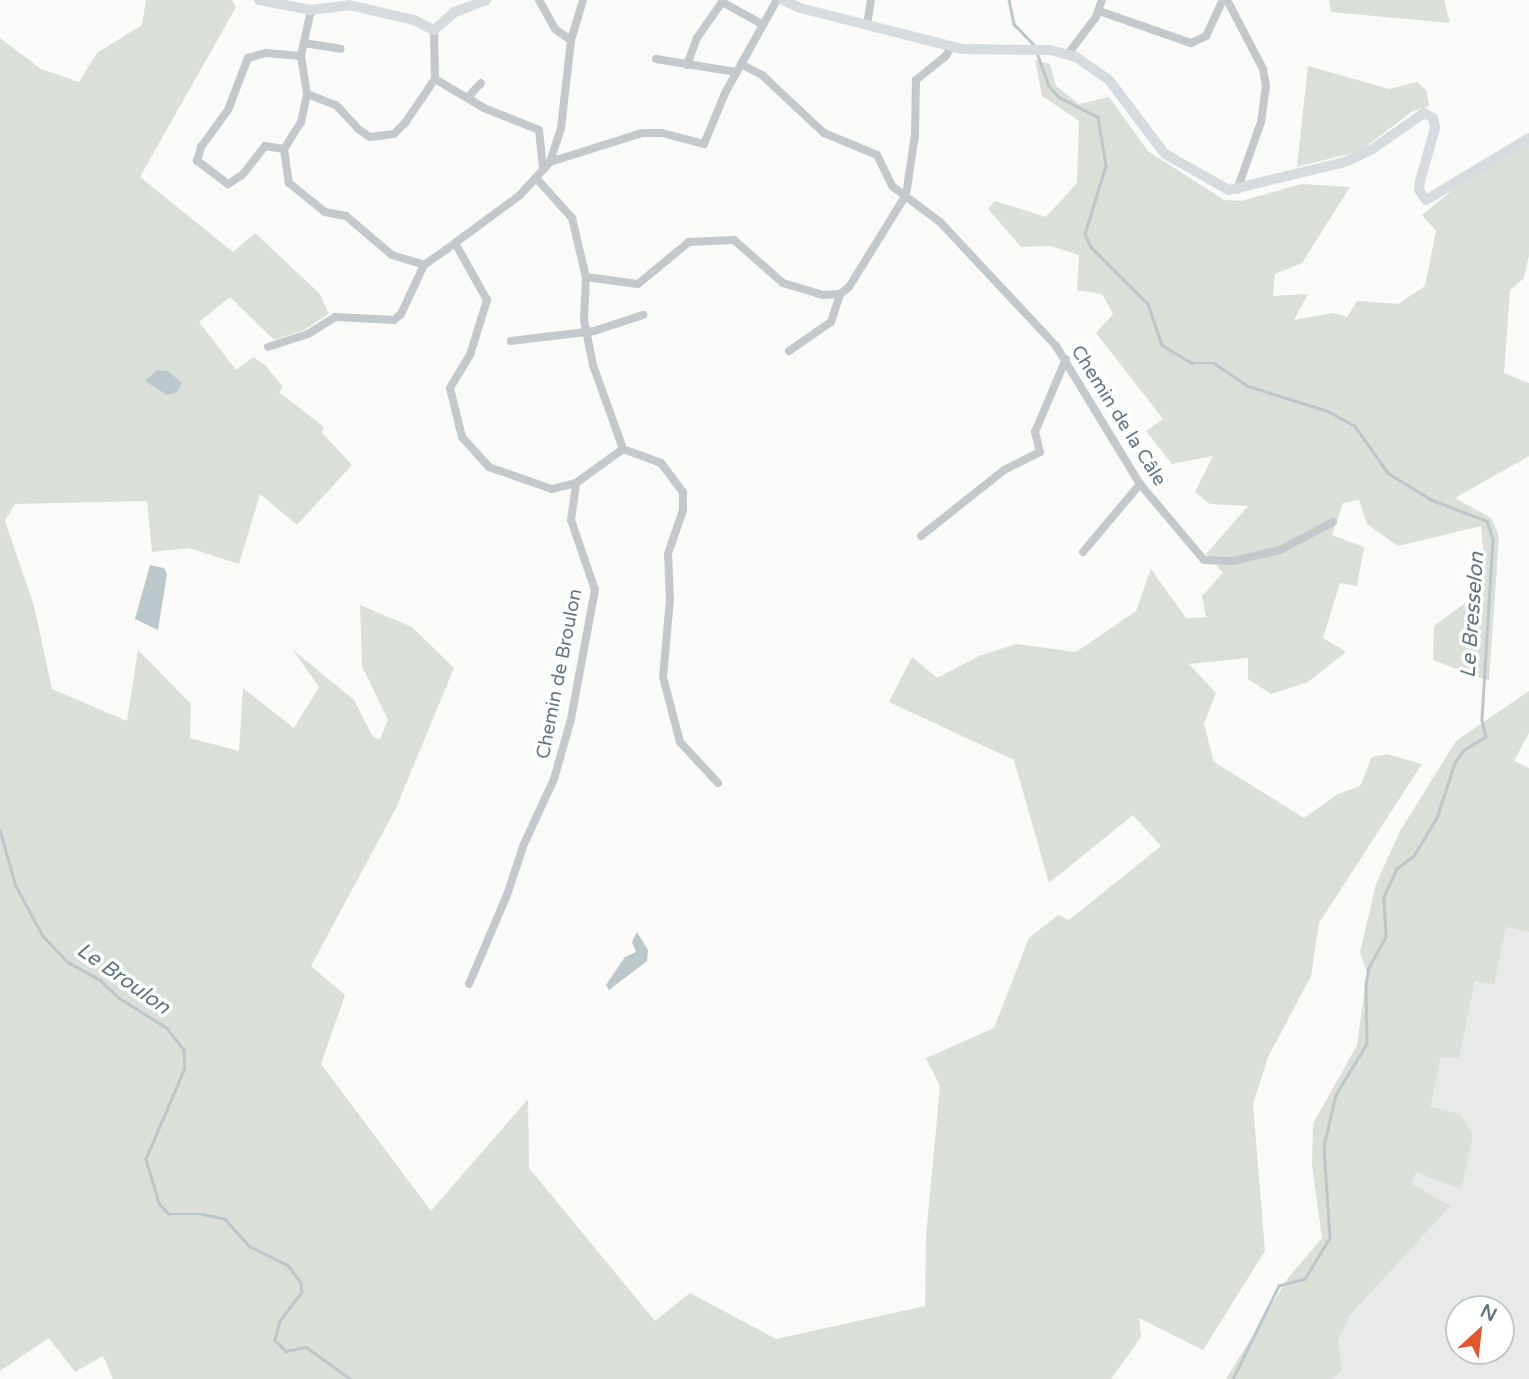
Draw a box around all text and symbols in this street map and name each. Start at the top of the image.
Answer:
street label: Chemin de la Câle [1066,341,1170,491]
water label: Le Bresselon [1456,551,1490,679]
street label: Chemin de Broulon [532,587,588,761]
water label: Le Broulon [72,938,174,1020]
north arrow [1445,1295,1515,1365]
text: N [1477,1300,1500,1326]

